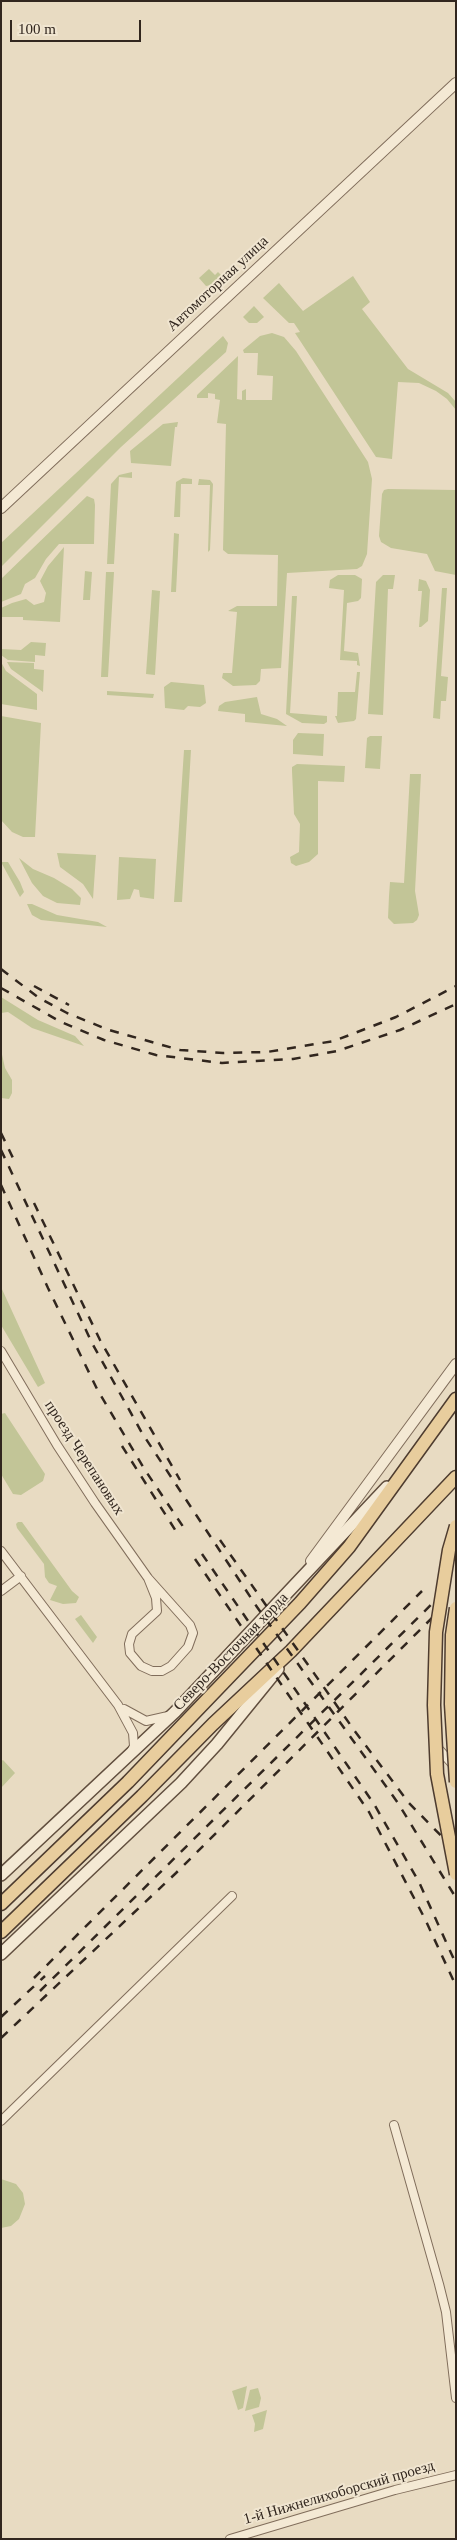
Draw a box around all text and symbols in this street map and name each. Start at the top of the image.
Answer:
scale bar [12,10,144,42]
text: 100 m [18,21,56,37]
street label: Автомоторная улица [164,233,272,335]
street label: проезд Черепановых [40,1398,128,1518]
street label: Северо-Восточная хорда [170,1589,292,1715]
street label: 1-й Нижнелихоборский проезд [241,2457,437,2529]

